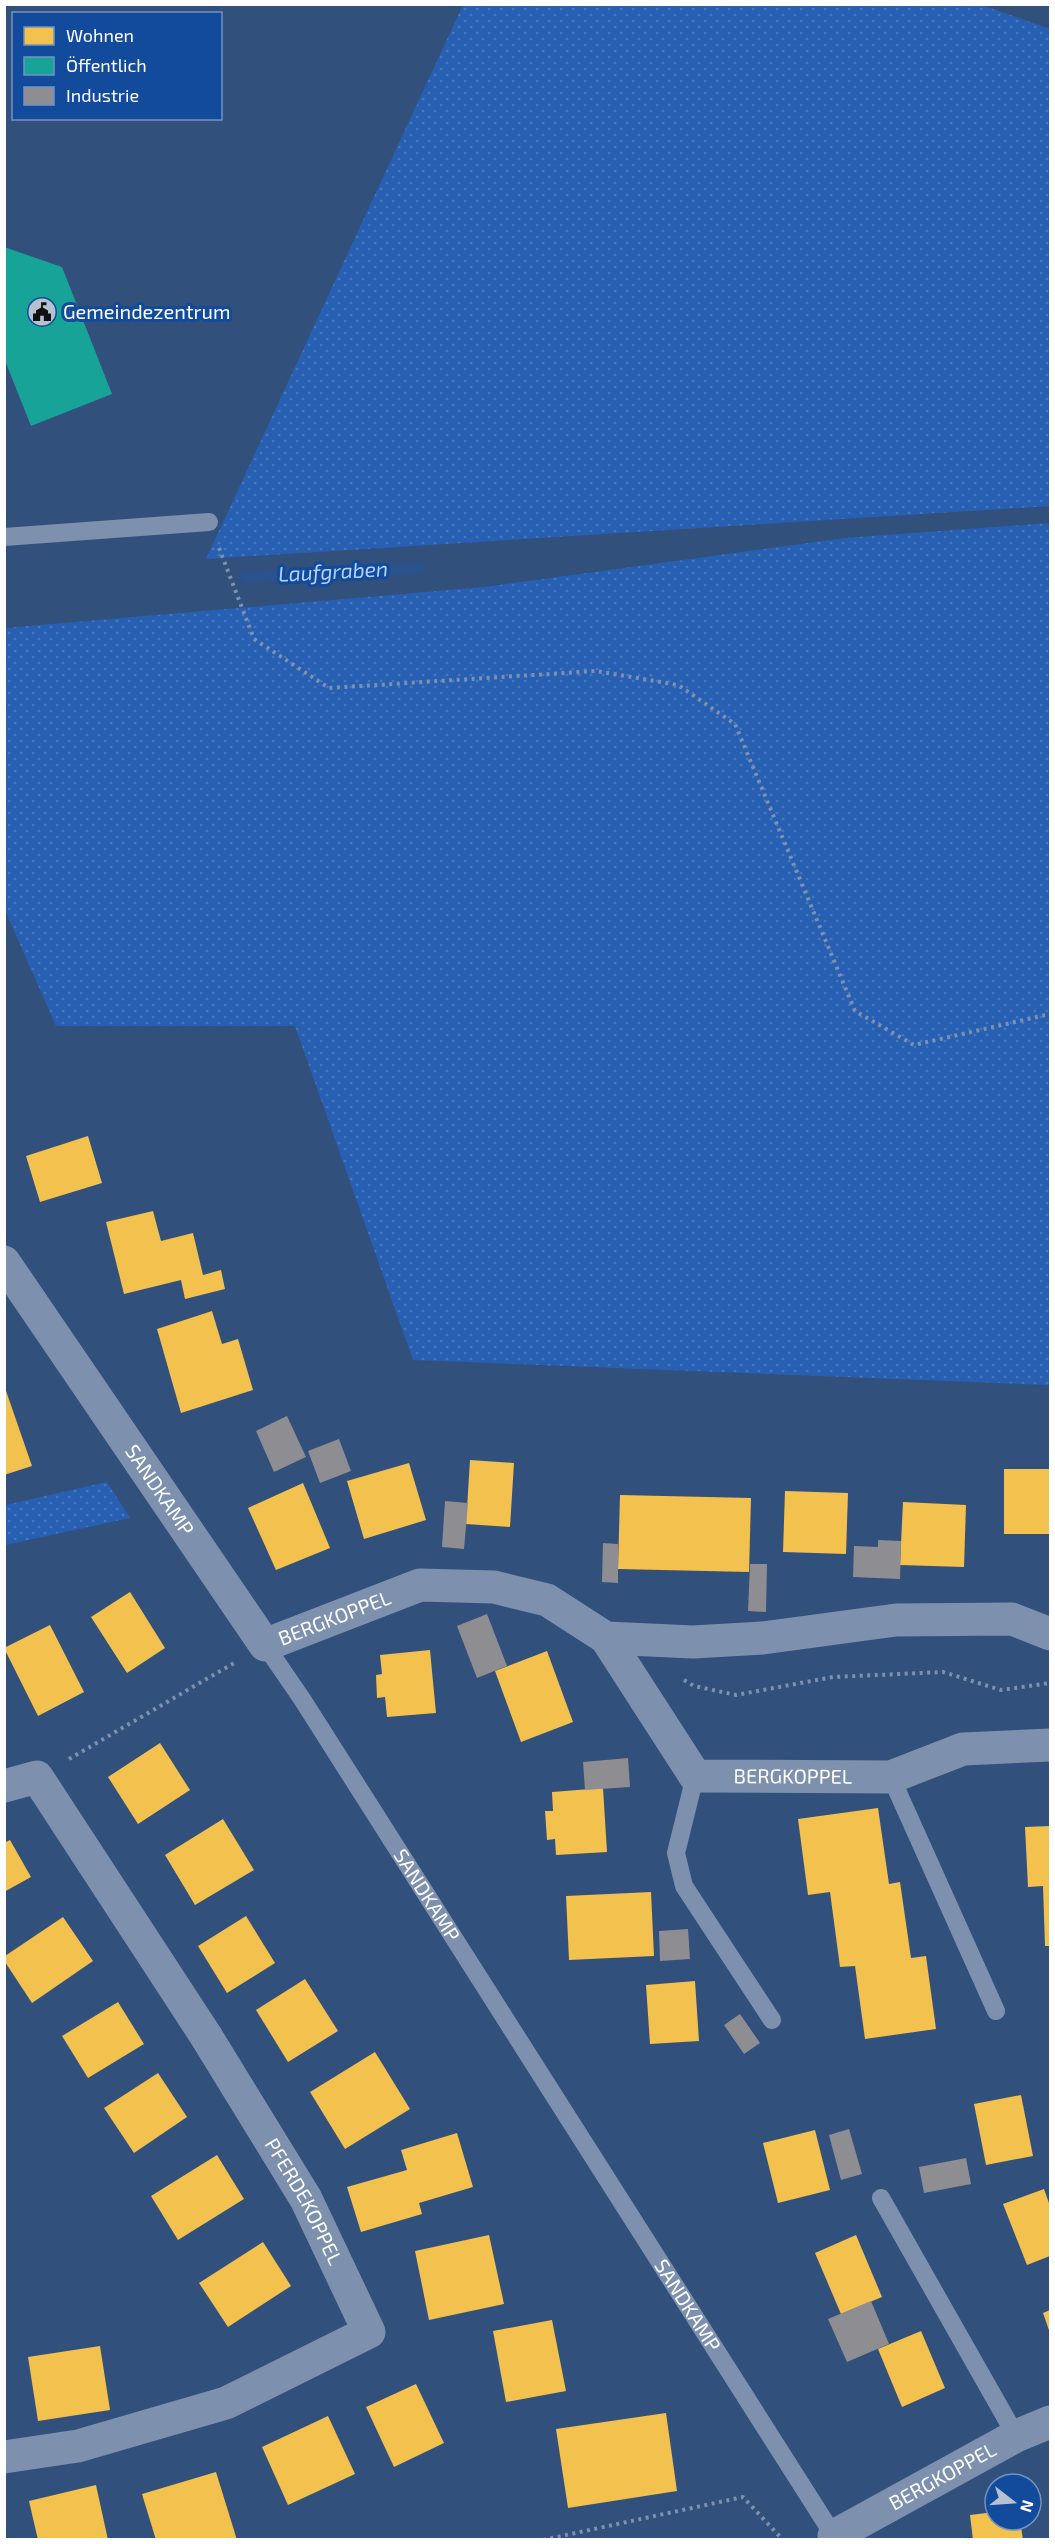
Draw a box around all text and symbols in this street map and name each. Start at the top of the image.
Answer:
legend [12,12,222,120]
text: Wohnen [66,24,134,46]
text: Öffentlich [66,54,147,76]
text: Industrie [66,84,139,106]
public building icon: Gemeindezentrum [26,296,58,328]
place label: Gemeindezentrum [63,299,230,323]
water label: Laufgraben [277,555,389,586]
street label: SANDKAMP [121,1439,200,1540]
street label: BERGKOPPEL [275,1585,394,1650]
street label: BERGKOPPEL [734,1763,852,1788]
street label: SANDKAMP [389,1844,466,1945]
street label: PFERDEKOPPEL [261,2133,348,2268]
street label: SANDKAMP [650,2254,726,2356]
street label: BERGKOPPEL [884,2436,1000,2514]
north arrow [983,2472,1043,2532]
text: N [1017,2498,1039,2515]

